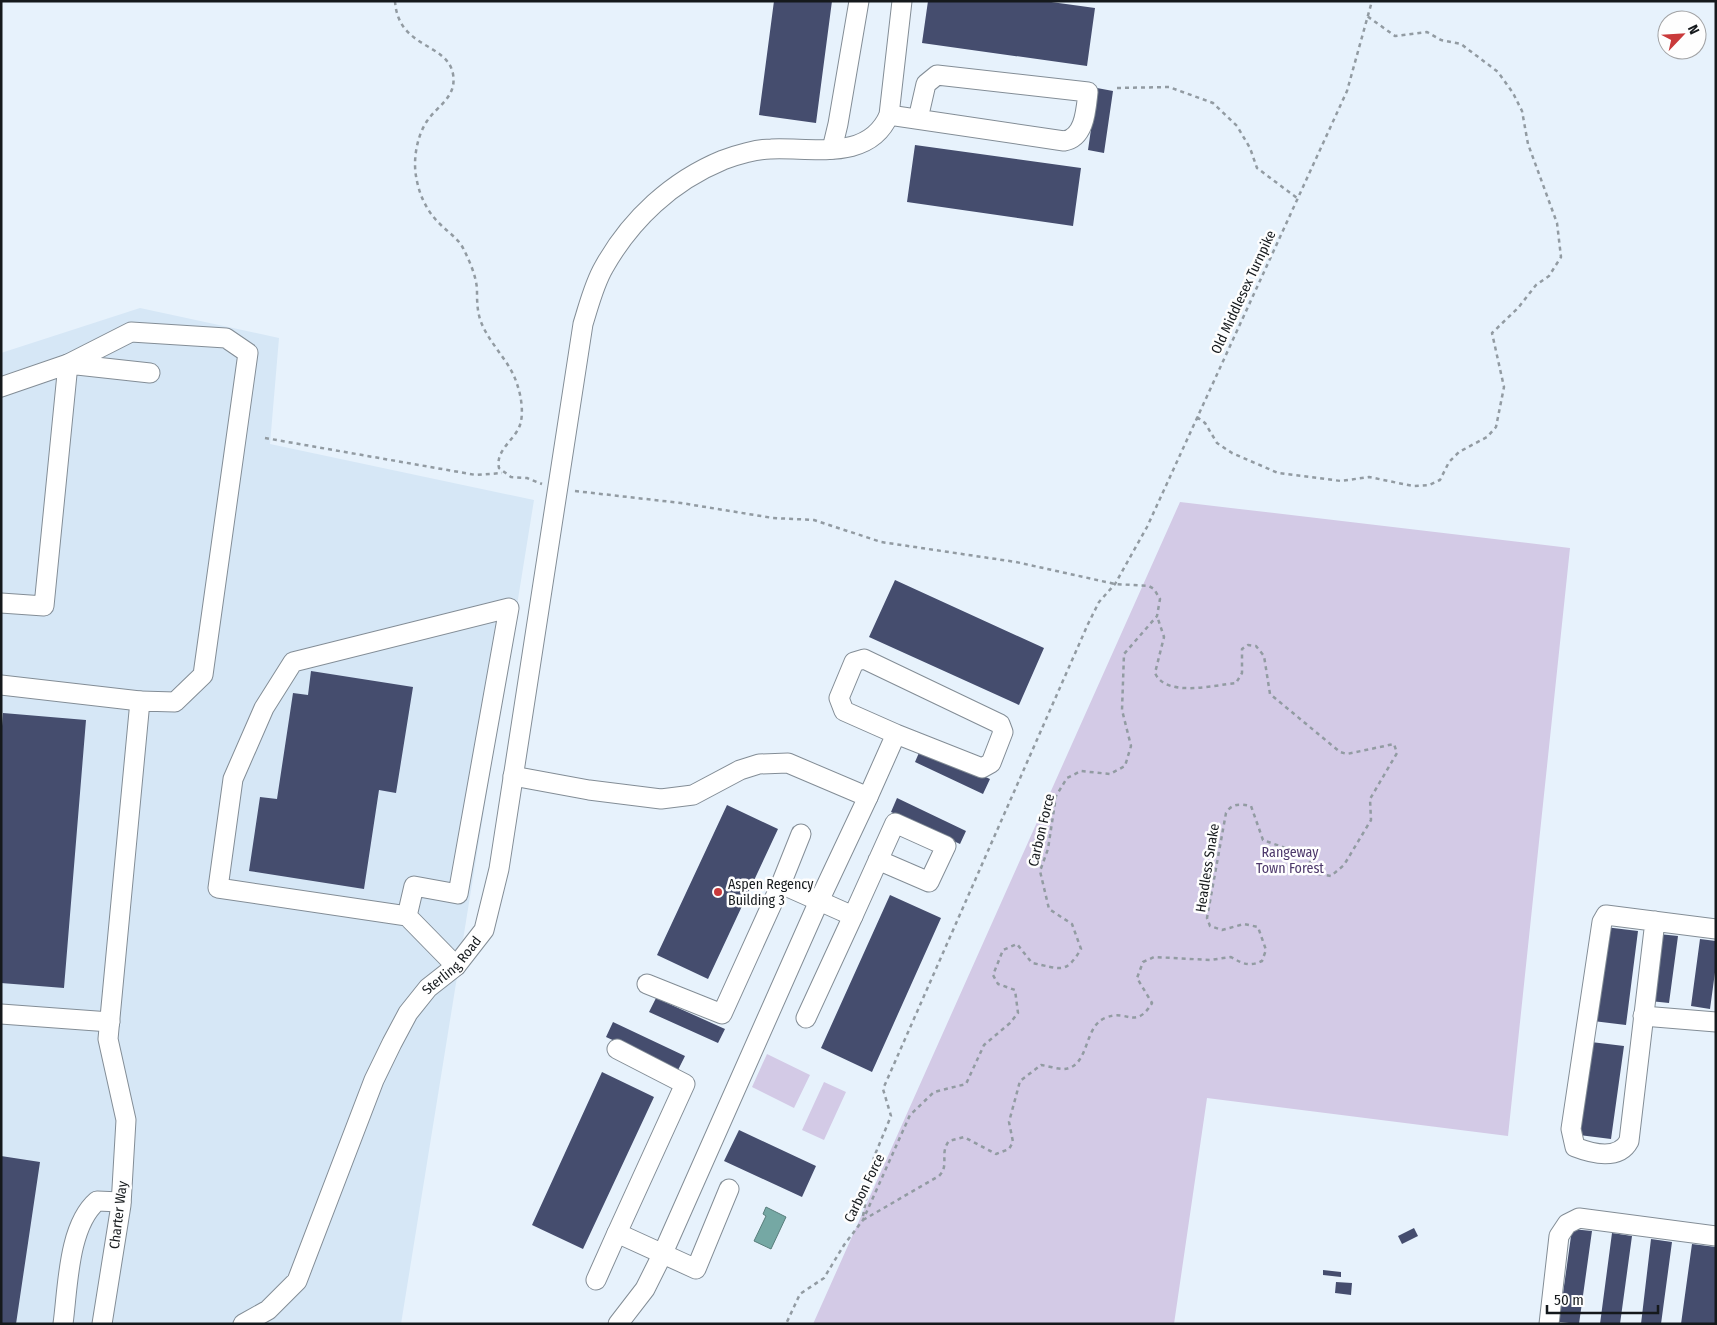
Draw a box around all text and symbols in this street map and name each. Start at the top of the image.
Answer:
north arrow [1657,10,1707,60]
text: N [1684,22,1703,37]
street label: Old Middlesex Turnpike [1207,228,1280,357]
street label: Carbon Force [1025,792,1058,868]
street label: Headless Snake [1192,822,1223,914]
park label: Rangeway Town Forest [1256,844,1324,877]
place label: Aspen Regency Building 3 [728,876,814,909]
marker: Aspen Regency Building 3 [712,886,724,898]
street label: Sterling Road [418,933,485,998]
street label: Carbon Force [841,1151,888,1225]
street label: Charter Way [106,1179,131,1250]
scale bar [1547,1282,1658,1314]
text: 50 m [1554,1291,1584,1309]

